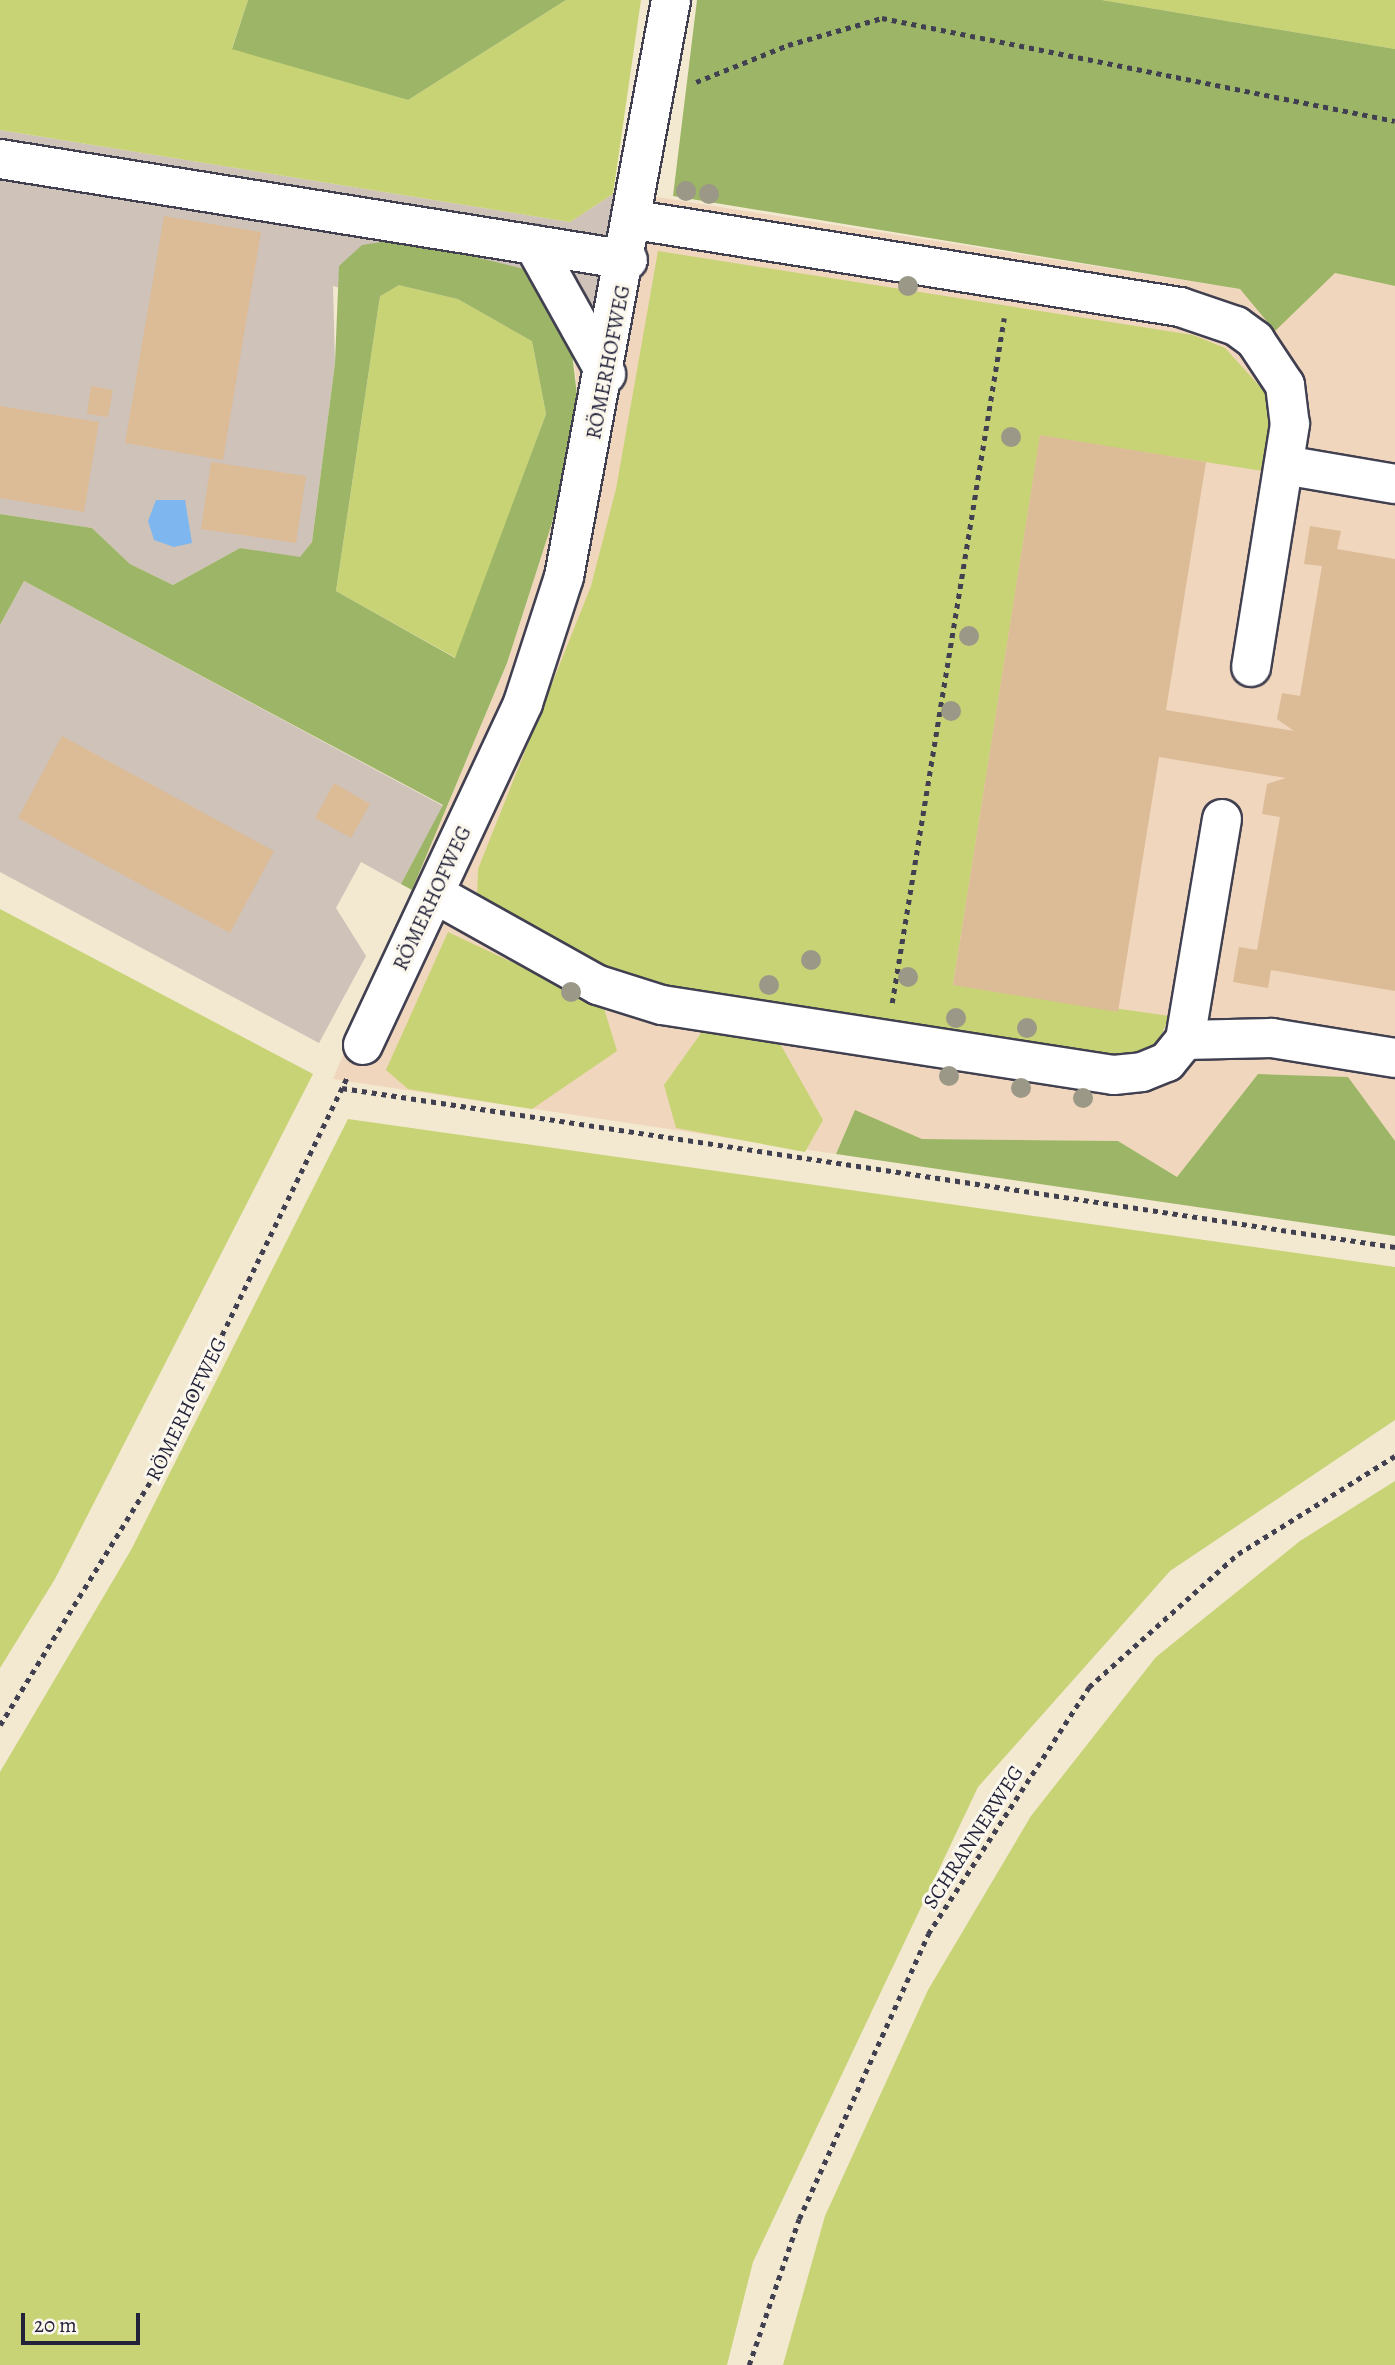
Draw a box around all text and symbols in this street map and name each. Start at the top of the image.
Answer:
street label: RÖMERHOFWEG [581,283,635,441]
street label: RÖMERHOFWEG [387,822,477,974]
street label: RÖMERHOFWEG [140,1333,232,1485]
street label: SCHRANNERWEG [917,1761,1029,1913]
scale bar [24,2298,144,2342]
text: 20 m [34,2311,77,2339]

